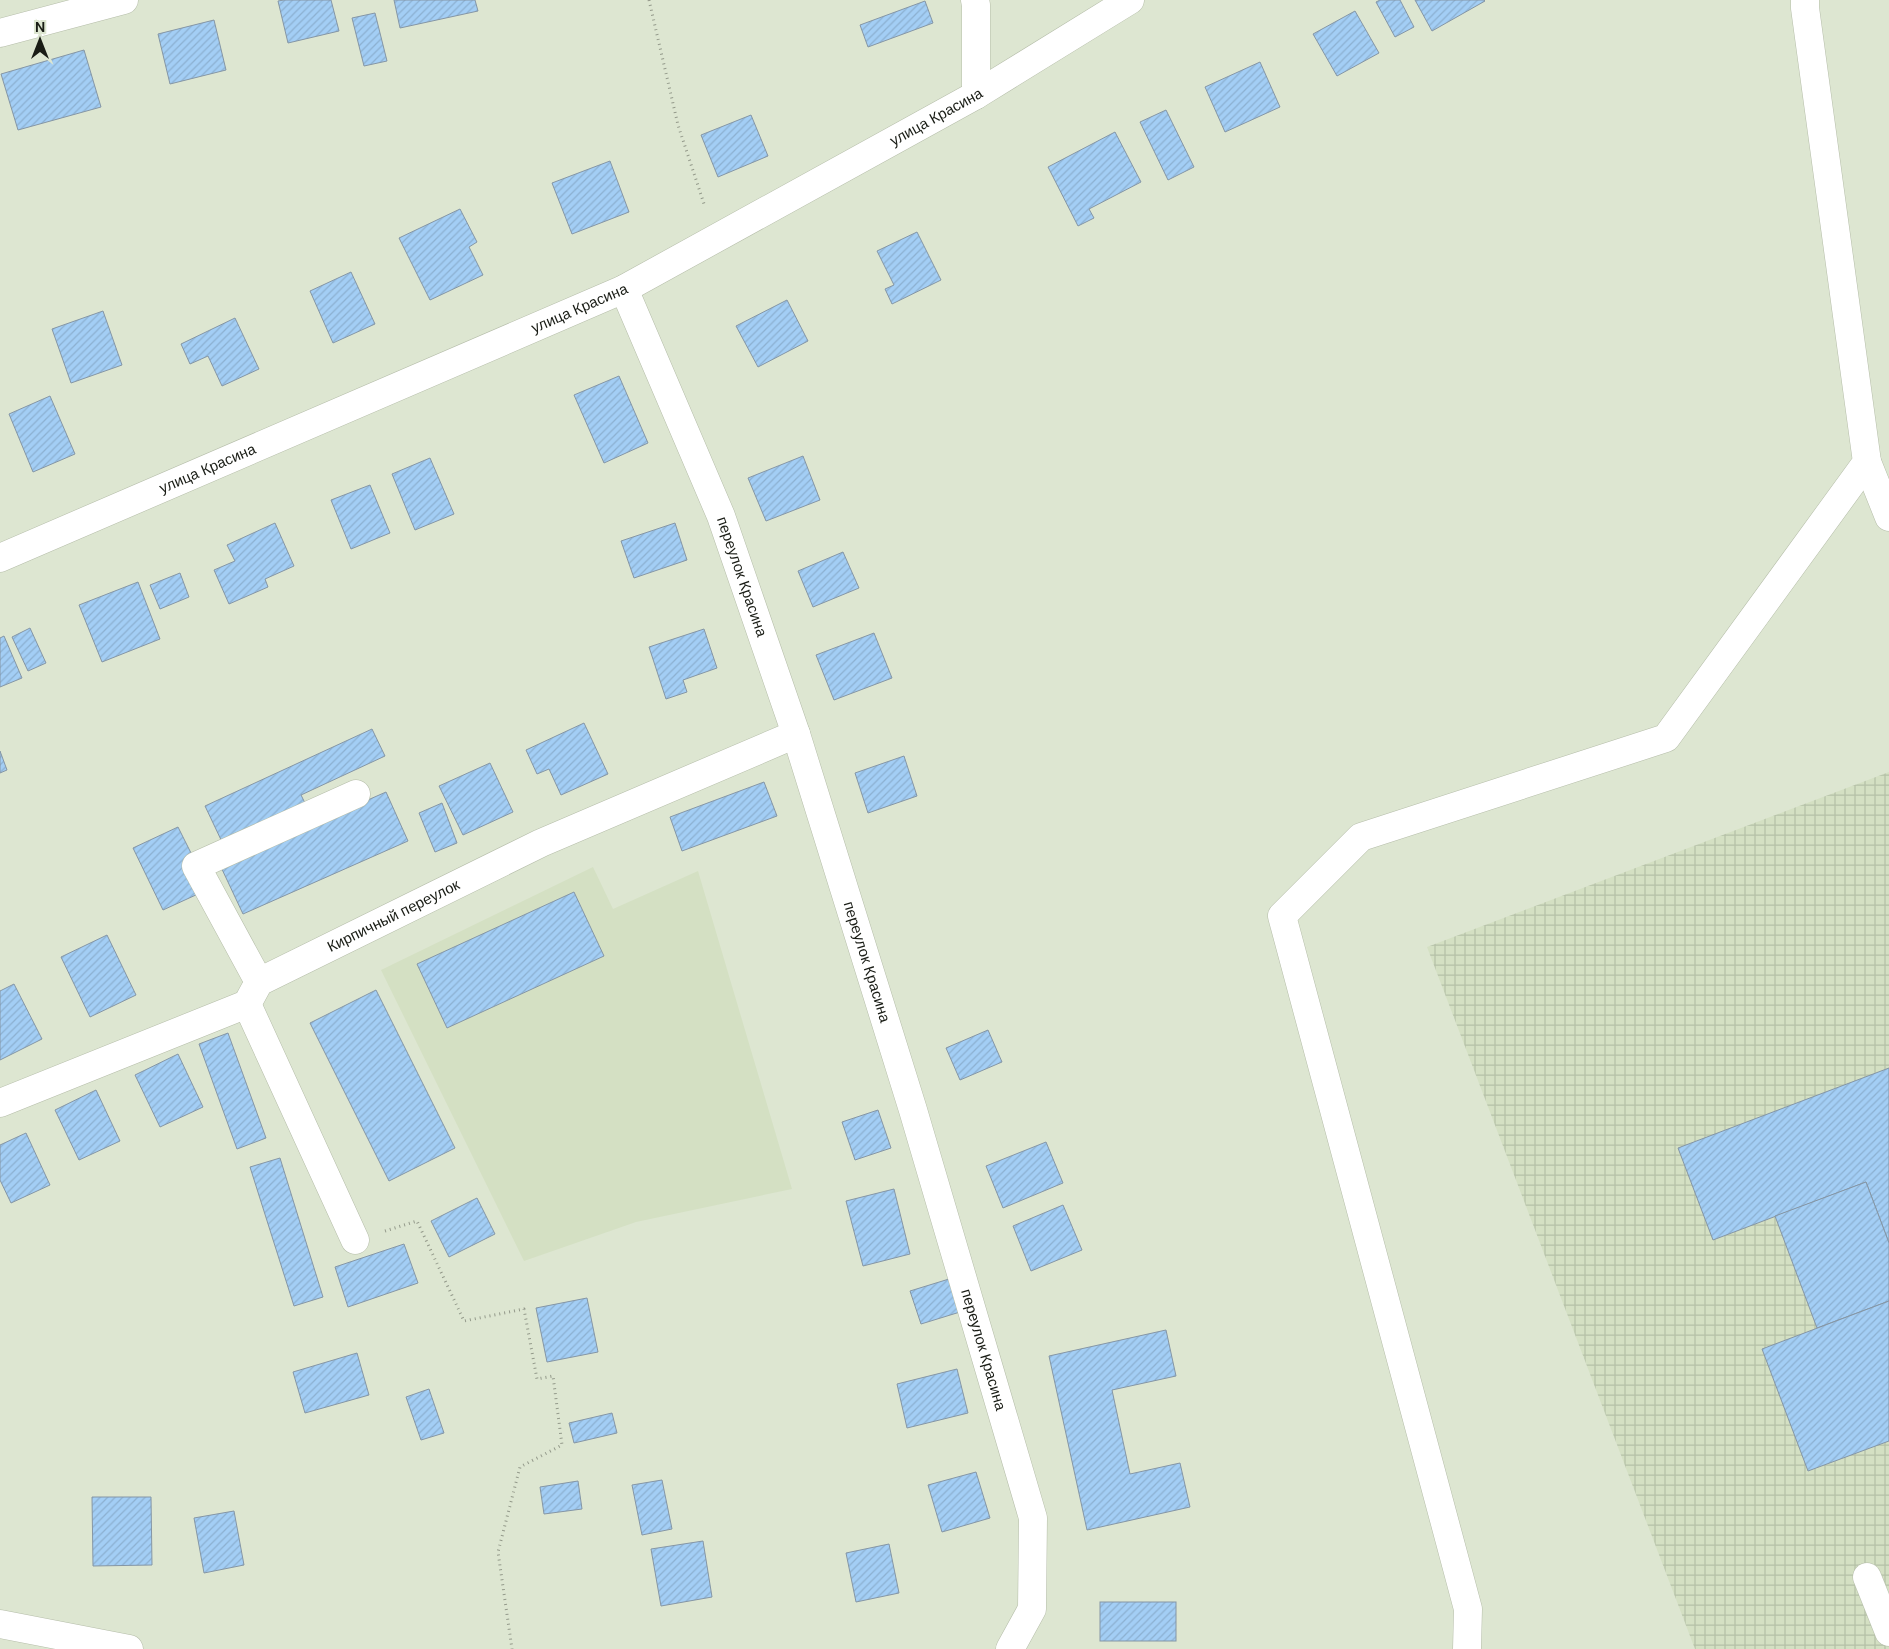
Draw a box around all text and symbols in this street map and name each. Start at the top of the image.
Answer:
north arrow [15,15,65,65]
text: N [35,18,45,36]
street label: улица Красина [886,83,987,151]
street label: улица Красина [528,278,631,338]
street label: улица Красина [156,439,259,498]
street label: переулок Красина [712,514,772,640]
street label: Кирпичный переулок [324,874,463,957]
street label: переулок Красина [839,899,895,1026]
street label: переулок Красина [956,1286,1011,1414]

